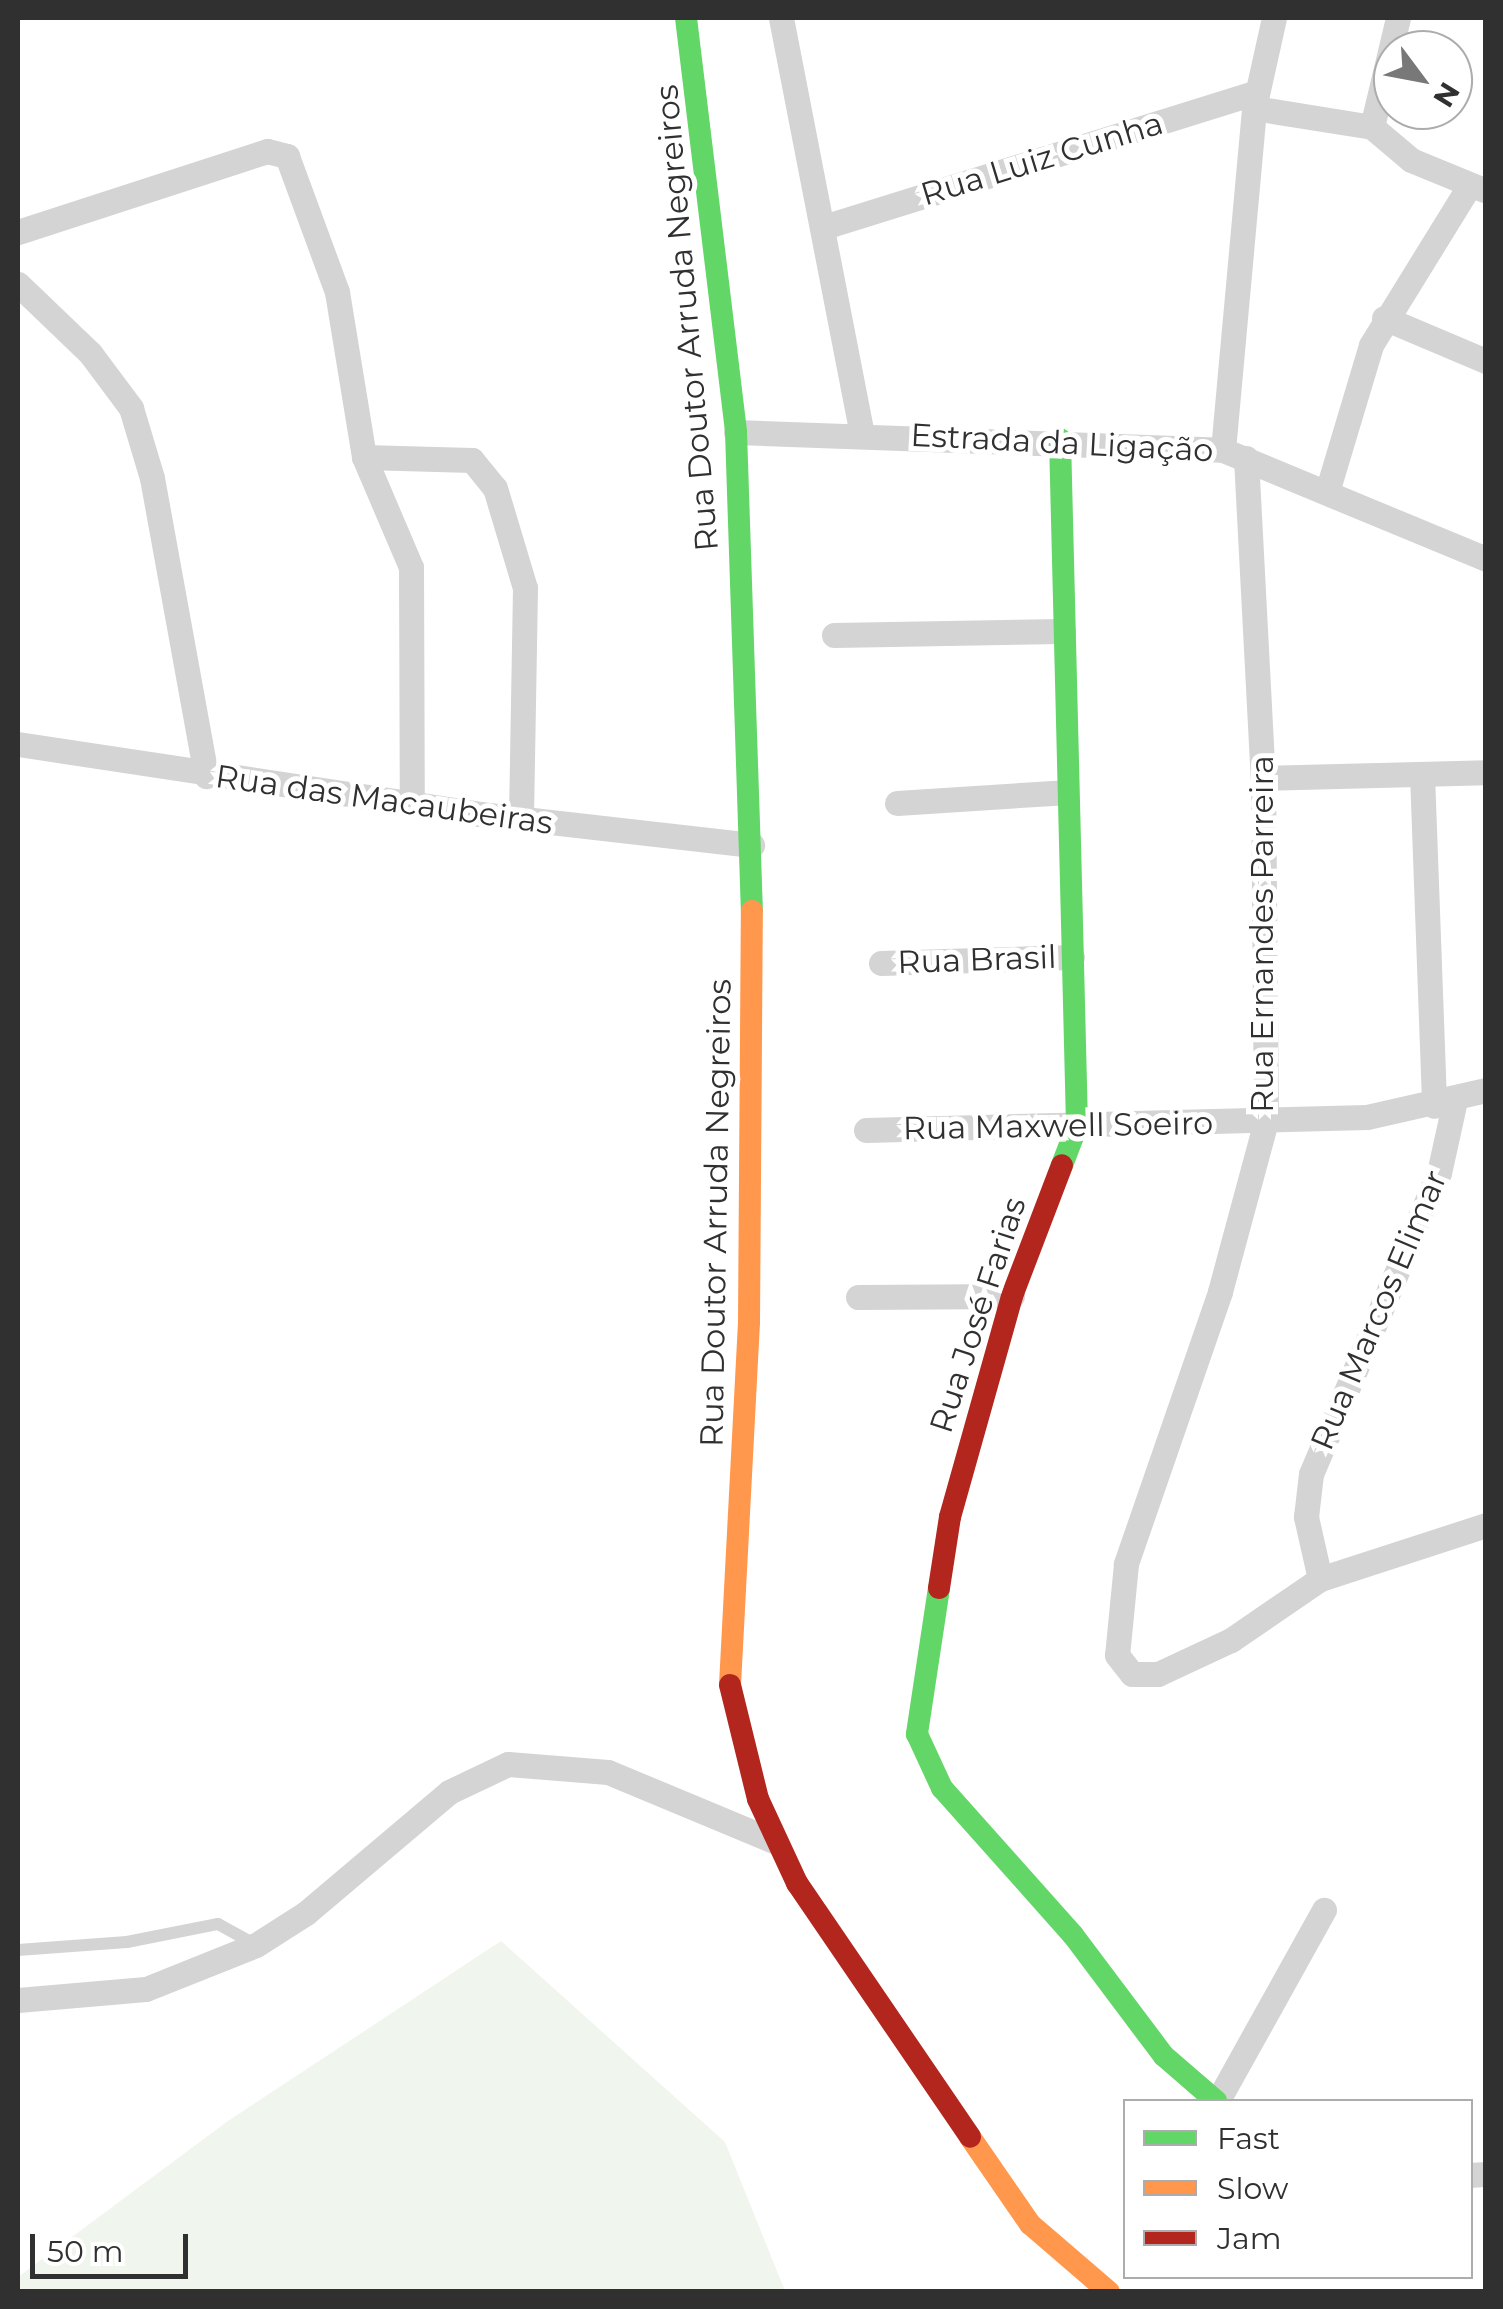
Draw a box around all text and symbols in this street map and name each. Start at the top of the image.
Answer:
north arrow [1373,30,1473,130]
text: N [1426,76,1467,113]
street label: Rua Doutor Arruda Negreiros [647,83,727,553]
street label: Rua Luiz Cunha [916,104,1168,214]
street label: Estrada da Ligação [910,416,1214,470]
street label: Rua Ernandes Parreira [1243,755,1281,1113]
street label: Rua das Macaubeiras [213,757,555,843]
street label: Rua Brasil [897,938,1057,982]
street label: Rua Doutor Arruda Negreiros [693,979,739,1447]
street label: Rua Maxwell Soeiro [902,1104,1214,1148]
street label: Rua Marcos Elimar [1303,1164,1455,1456]
street label: Rua José Farias [922,1192,1034,1438]
legend [1123,2099,1473,2279]
text: Fast [1217,2120,1280,2157]
text: Slow [1217,2170,1288,2207]
scale bar [35,2214,192,2276]
text: Jam [1217,2220,1282,2257]
text: 50 m [47,2233,124,2270]

